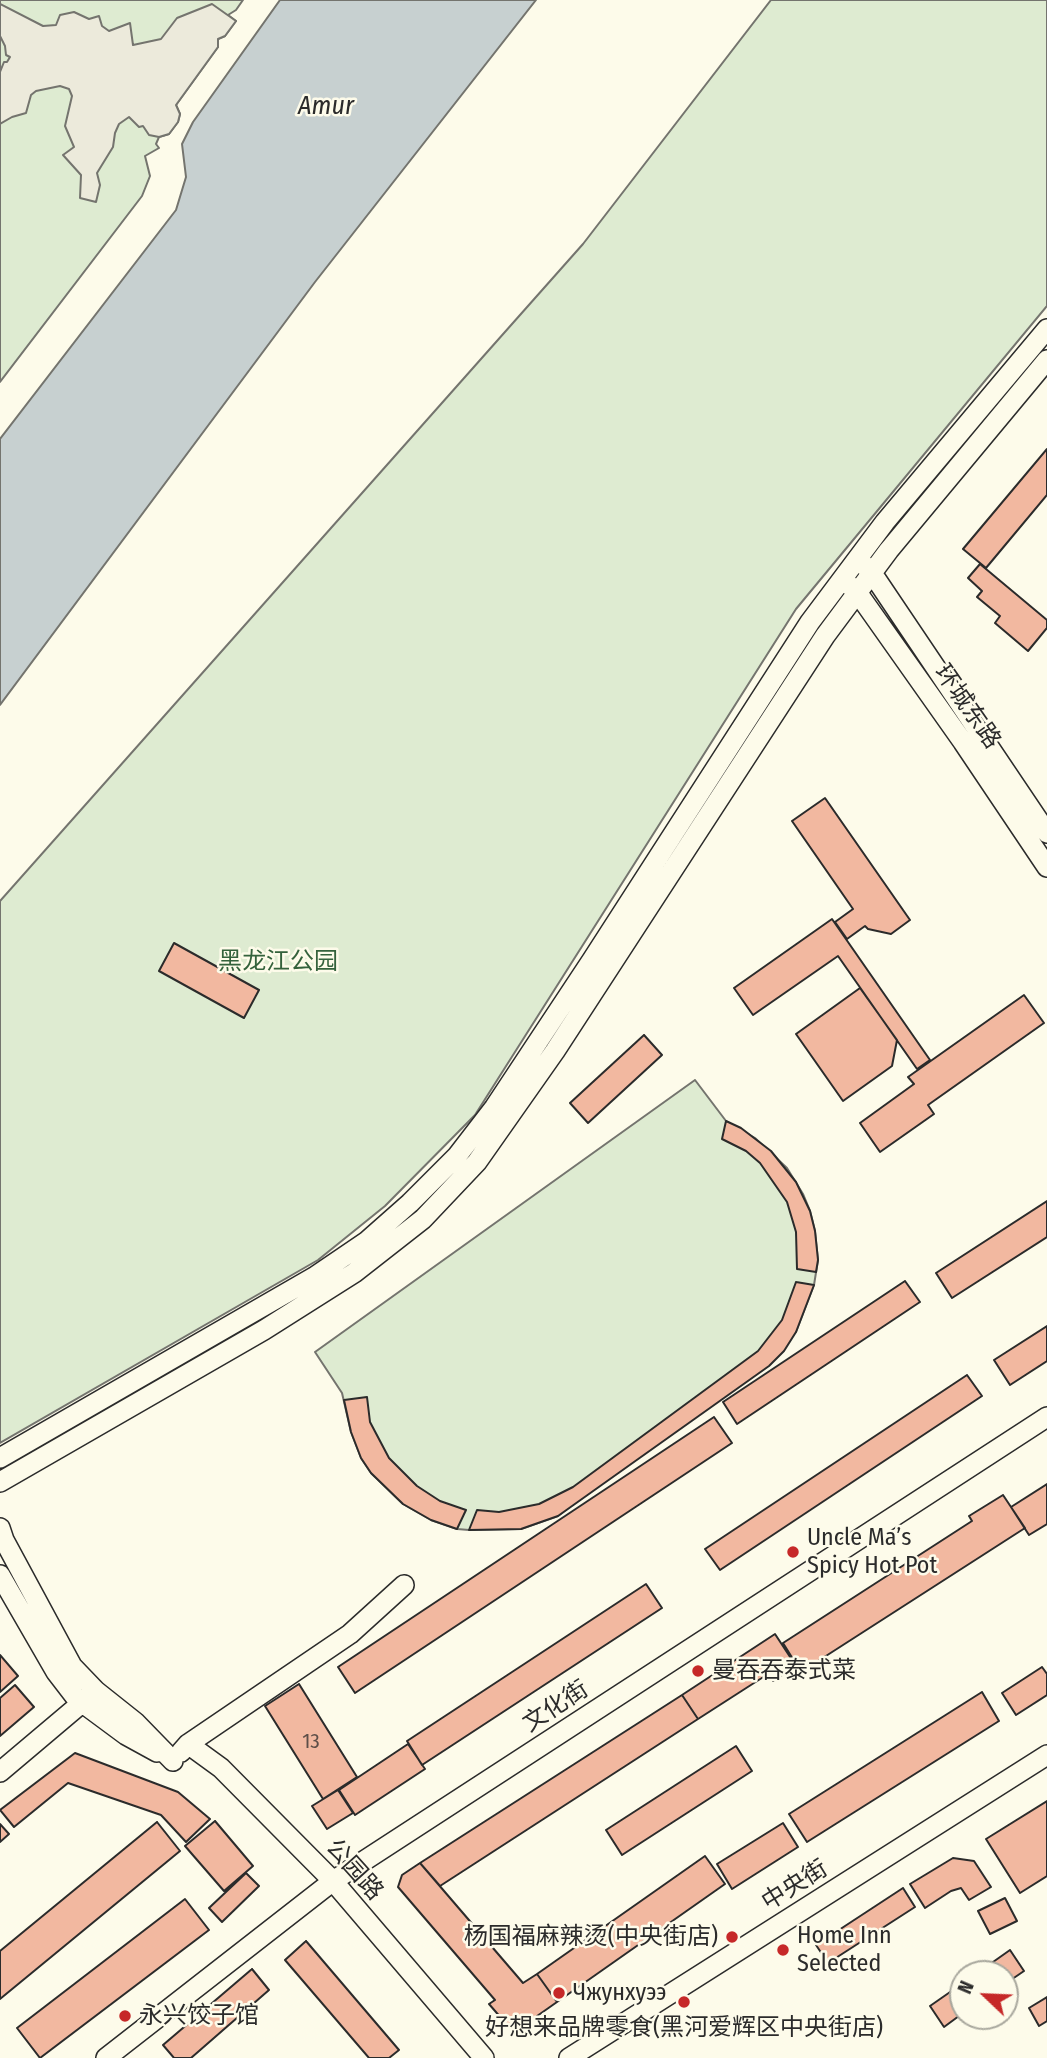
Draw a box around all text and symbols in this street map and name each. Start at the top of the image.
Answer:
water label: Amur [298,91,354,123]
street label: 环城东路 [928,659,1006,755]
park label: 黑龙江公园 [218,948,338,976]
place label: Uncle Ma’s Spicy Hot Pot [807,1524,937,1580]
marker: Uncle Ma’s Spicy Hot Pot [785,1544,801,1560]
place label: 曼吞吞泰式菜 [712,1657,856,1685]
marker: 曼吞吞泰式菜 [690,1663,706,1679]
street label: 文化街 [518,1675,594,1739]
house number: 13 [302,1729,320,1755]
street label: 公园路 [319,1834,389,1906]
street label: 中央街 [757,1855,833,1917]
place label: Home Inn Selected [797,1922,892,1978]
place label: 杨国福麻辣烫(中央街店) [464,1923,718,1951]
marker: 杨国福麻辣烫(中央街店) [724,1929,740,1945]
marker: Home Inn Selected [775,1942,791,1958]
north arrow [949,1960,1019,2030]
text: N [953,1978,979,1997]
place label: Чжунхуээ [573,1979,666,2007]
marker: Чжунхуээ [551,1985,567,2001]
marker: 好想来品牌零食(黑河爱辉区中央街店) [676,1994,692,2010]
place label: 永兴饺子馆 [139,2002,259,2030]
marker: 永兴饺子馆 [117,2008,133,2024]
place label: 好想来品牌零食(黑河爱辉区中央街店) [485,2014,883,2042]

